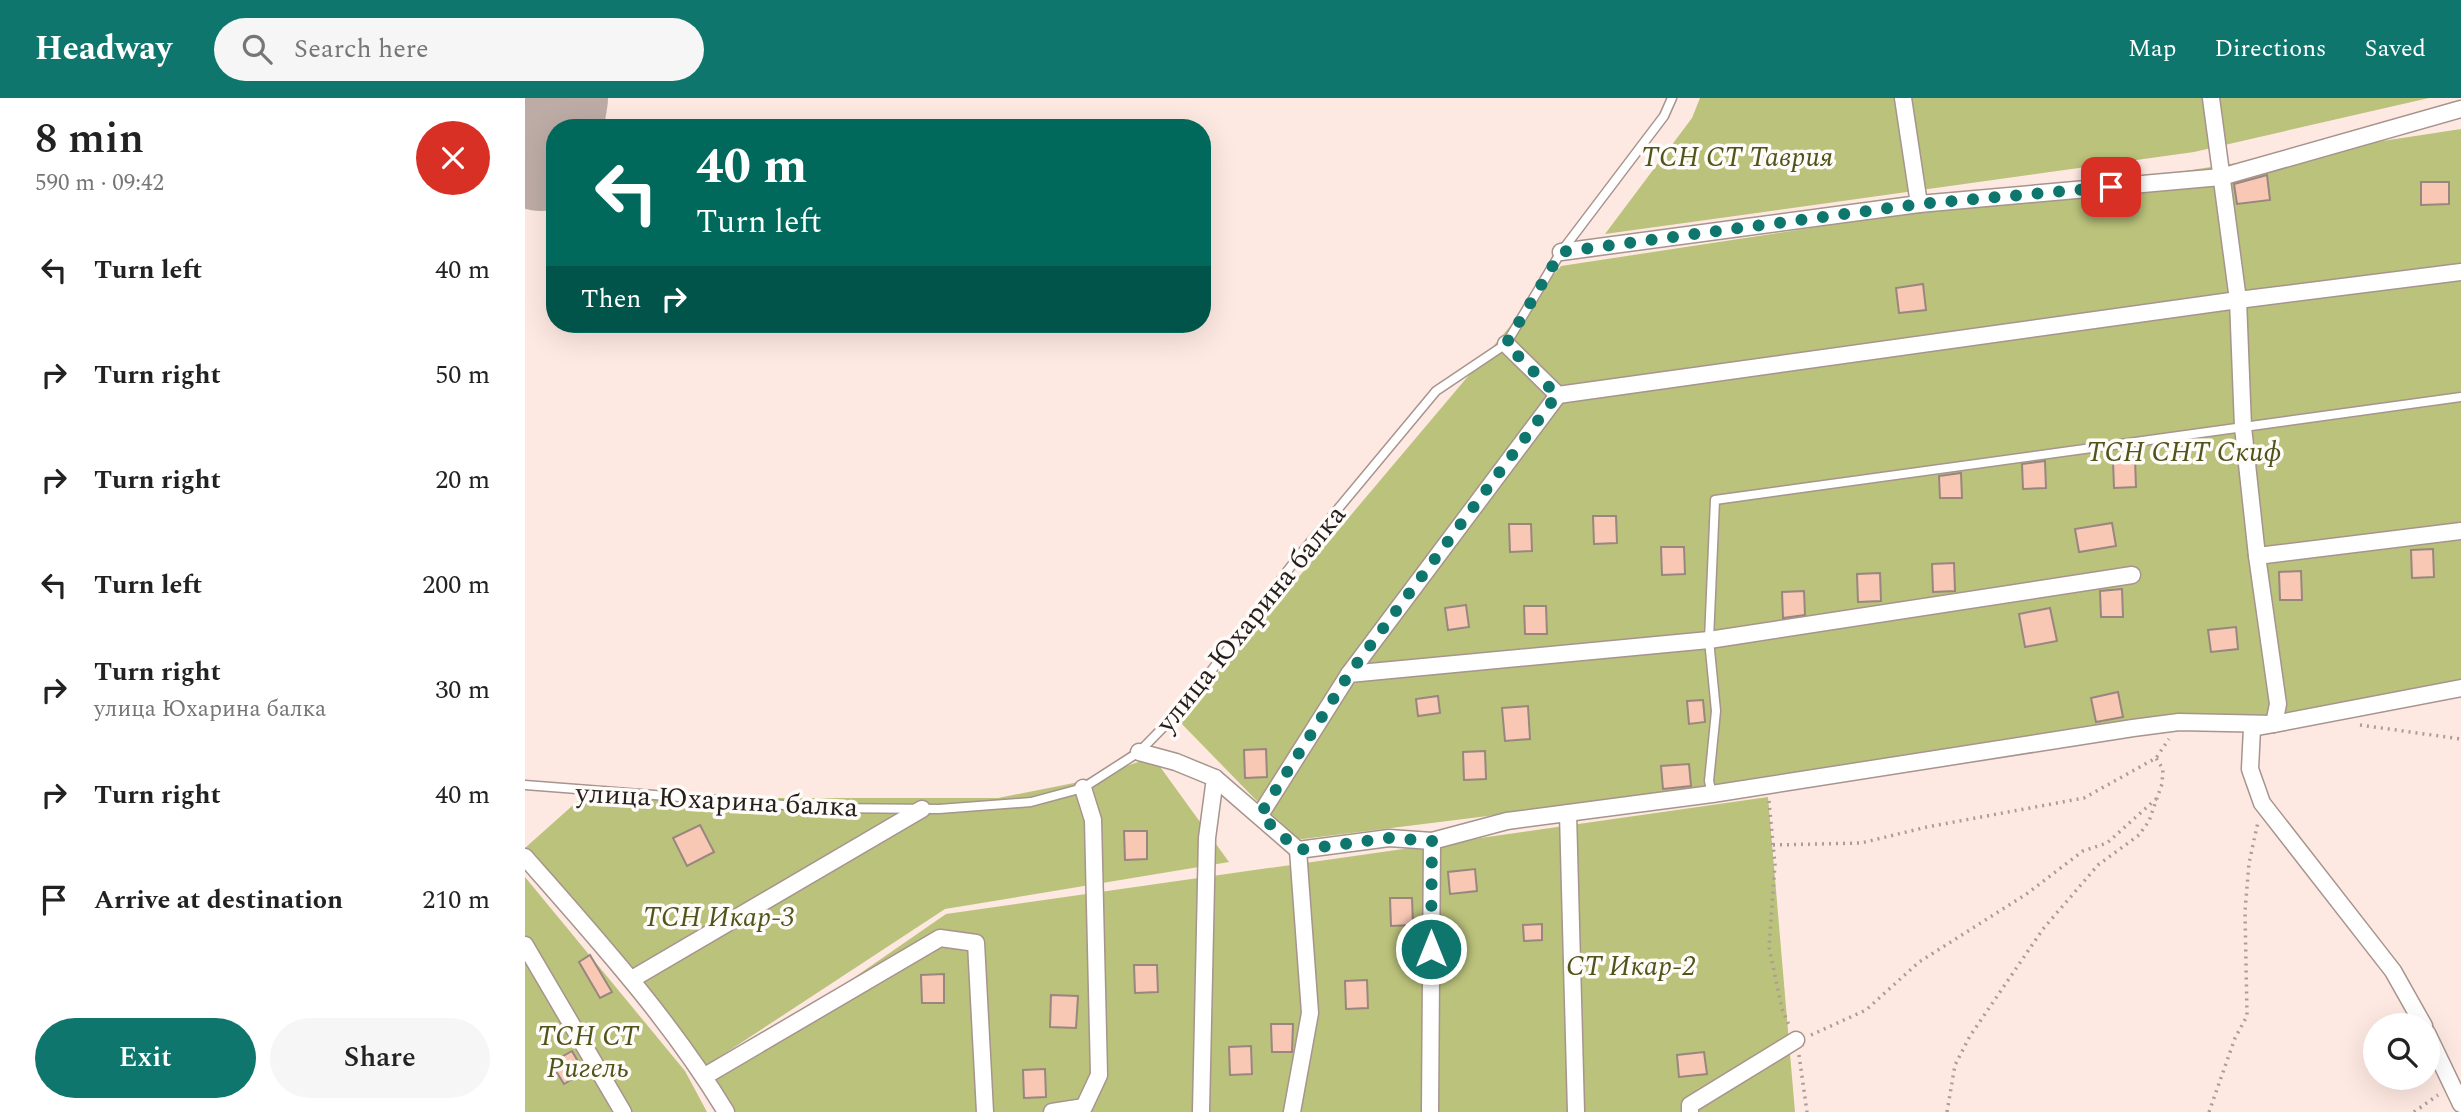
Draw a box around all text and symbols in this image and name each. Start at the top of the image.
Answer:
search box [214,18,704,81]
text: Headway [35,24,172,74]
text: Search here [294,29,429,69]
icon: search [238,30,276,68]
text: Map [2128,31,2176,67]
text: Directions [2214,31,2326,67]
text: Saved [2364,31,2426,67]
text: 8 min [35,108,144,171]
button: close [416,121,490,195]
text: 40 m [696,130,807,205]
park label: ТСН СТ Таврия [1641,136,1833,179]
icon: left [581,147,672,238]
pin [2081,157,2141,217]
text: 590 m · 09:42 [35,166,164,201]
icon: arrive [2092,168,2130,206]
text: Turn left [696,198,822,247]
text: Turn left [94,250,202,290]
text: 40 m [435,250,490,290]
icon: left [35,251,73,289]
text: Then [581,279,641,319]
icon: right [655,280,693,318]
text: Turn right [94,355,221,395]
text: 50 m [435,355,490,395]
icon: right [35,356,73,394]
park label: ТСН СНТ Скиф [2086,431,2282,474]
text: Turn right [94,460,221,500]
text: 20 m [435,460,490,500]
icon: right [35,461,73,499]
street label: улица Юхарина балка [1145,495,1357,743]
text: Turn left [94,565,202,605]
text: 200 m [422,565,490,605]
icon: left [35,566,73,604]
text: Turn right [94,652,221,692]
text: 30 m [435,670,490,710]
icon: right [35,671,73,709]
text: улица Юхарина балка [94,692,326,727]
street label: улица Юхарина балка [574,772,860,829]
text: Turn right [94,775,221,815]
text: 40 m [435,775,490,815]
icon: right [35,776,73,814]
text: Arrive at destination [94,880,343,920]
text: 210 m [422,880,490,920]
icon: arrive [35,881,73,919]
park label: ТСН Икар-3 [643,896,795,939]
position arrow [1394,912,1468,986]
park label: СТ Икар-2 [1566,945,1696,988]
map controls [2363,1013,2440,1090]
button: search [2363,1013,2440,1090]
park label: ТСН СТ Ригель [537,1015,640,1090]
button: Exit [35,1018,256,1098]
button: Share [270,1018,490,1098]

